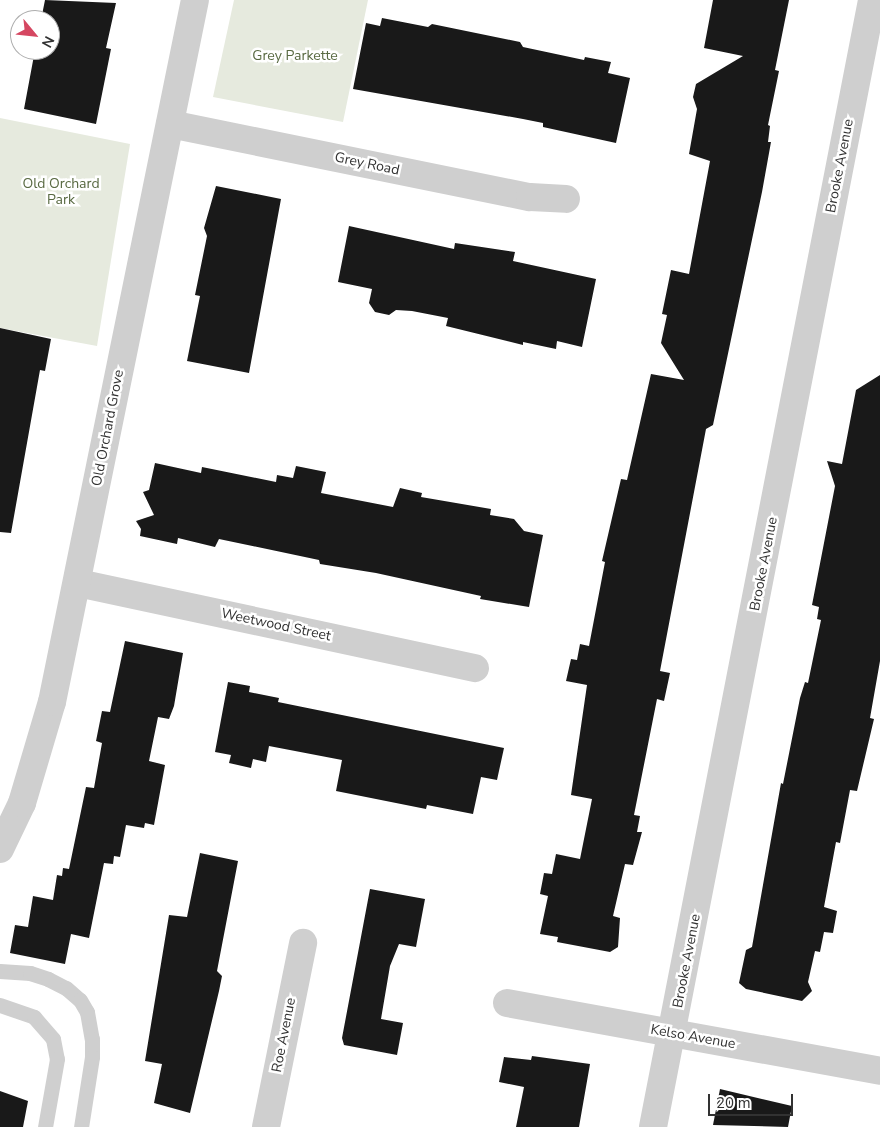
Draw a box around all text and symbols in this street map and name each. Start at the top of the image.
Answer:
north arrow [10,10,60,60]
text: N [37,33,59,51]
park label: Grey Parkette [252,48,338,64]
street label: Brooke Avenue [823,118,857,214]
street label: Grey Road [333,149,401,179]
park label: Old Orchard Park [22,176,100,208]
street label: Old Orchard Grove [88,368,128,488]
street label: Brooke Avenue [747,516,781,612]
street label: Weetwood Street [220,605,332,645]
street label: Brooke Avenue [670,913,704,1009]
street label: Roe Avenue [269,996,299,1074]
street label: Kelso Avenue [649,1021,737,1053]
scale bar [710,1084,795,1116]
text: 20 m [716,1093,751,1113]

